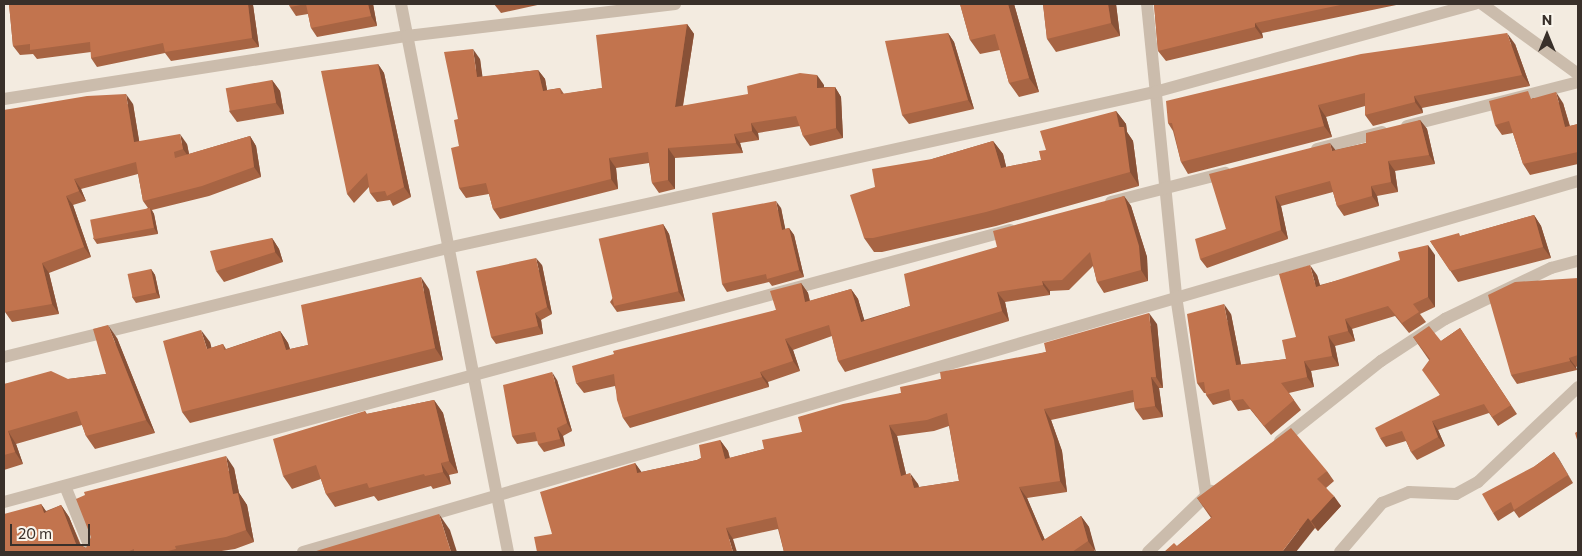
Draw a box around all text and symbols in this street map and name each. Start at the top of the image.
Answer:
north arrow [1522,10,1572,60]
text: N [1542,11,1552,28]
scale bar [12,514,92,546]
text: 20 m [18,524,52,542]

